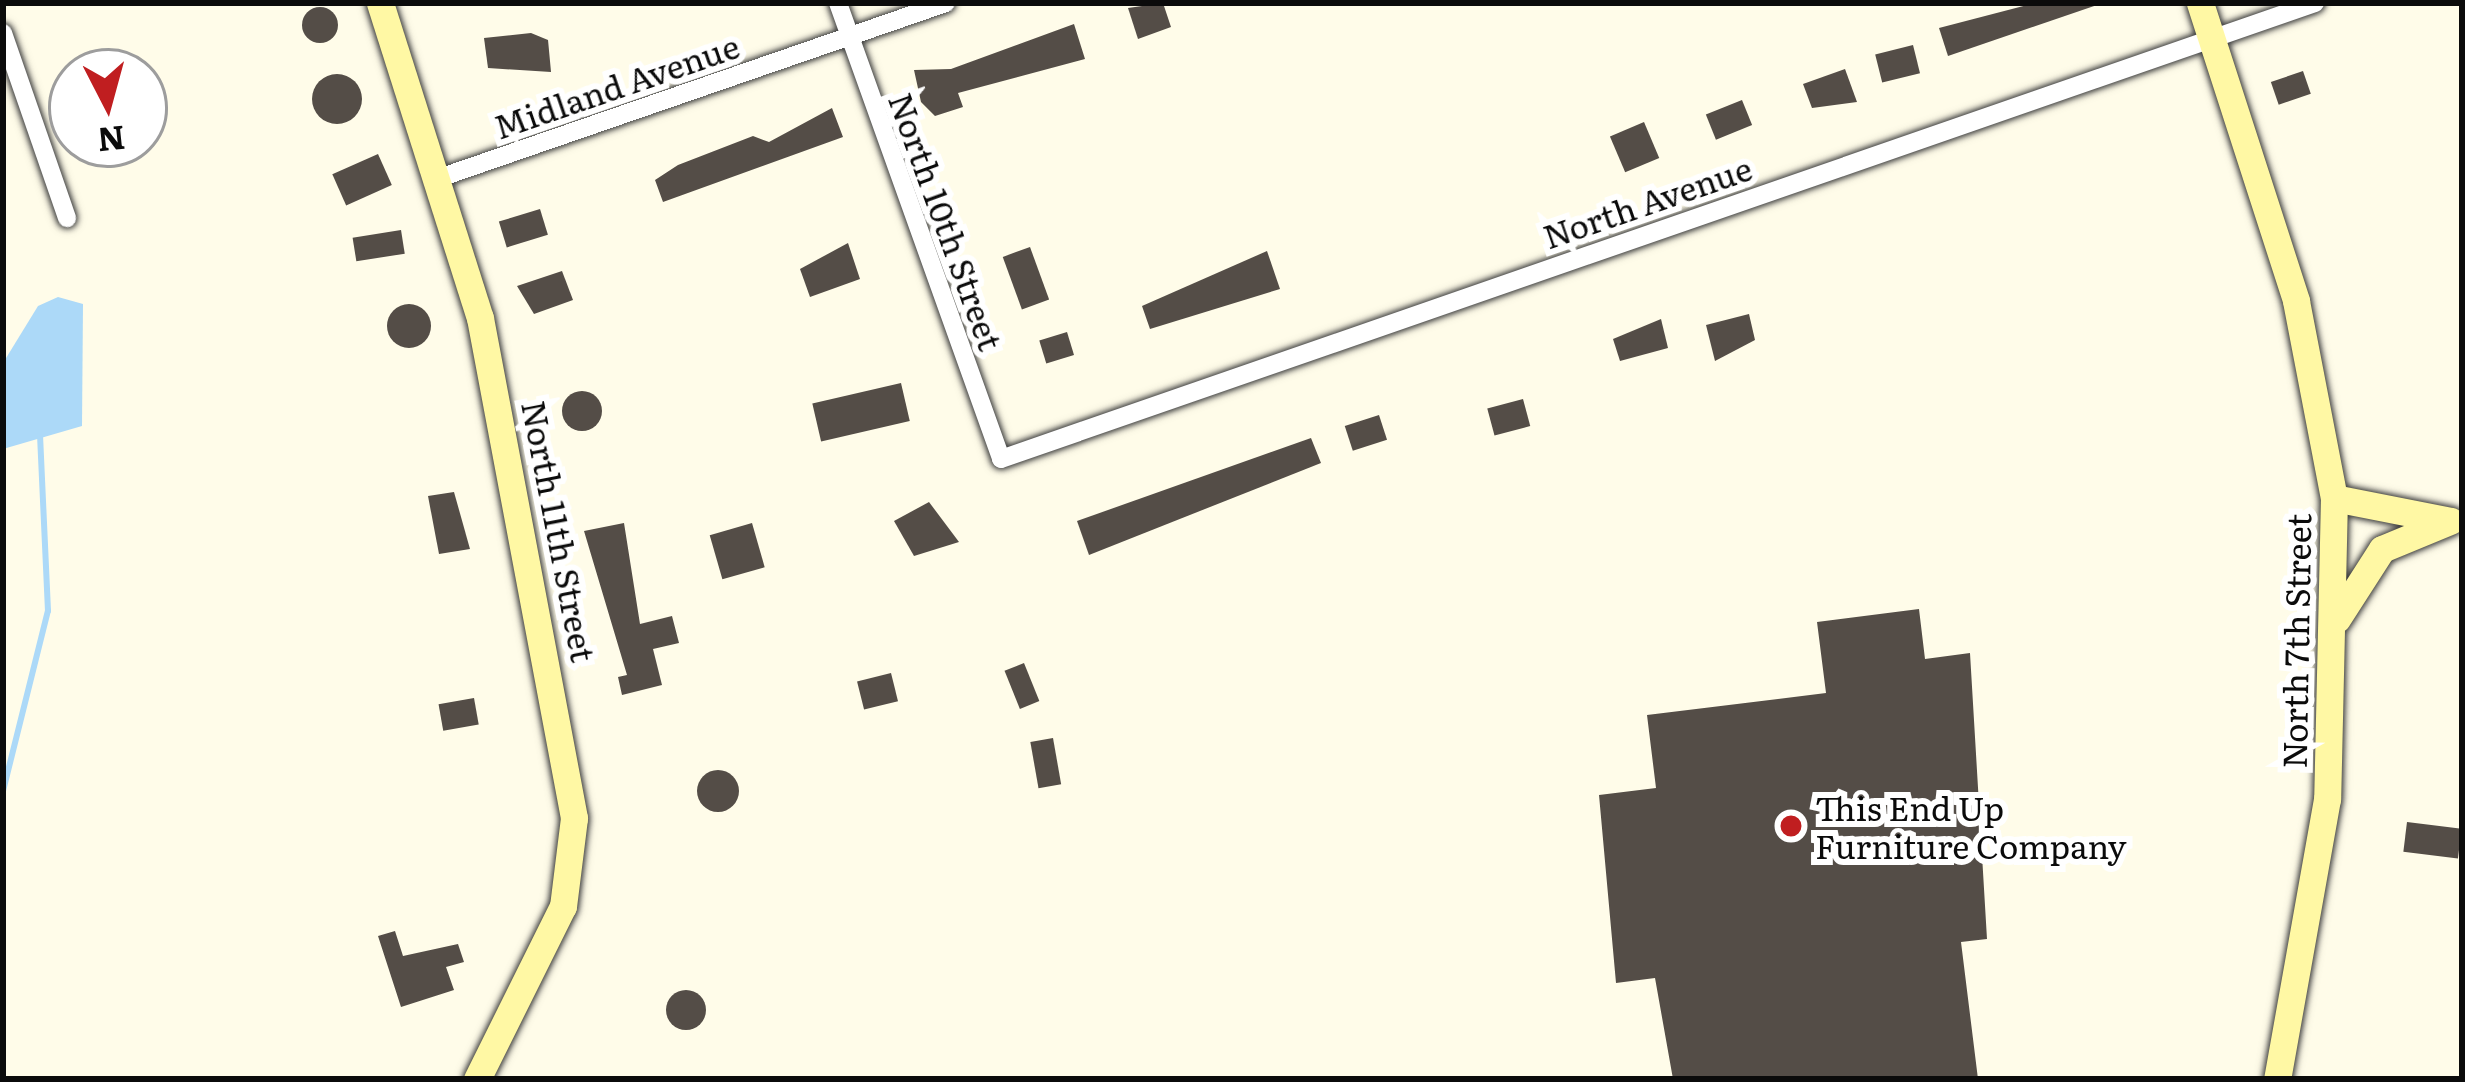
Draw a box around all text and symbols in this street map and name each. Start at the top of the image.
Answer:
street label: Midland Avenue [488,24,744,146]
north arrow [48,48,168,168]
street label: North 10th Street [882,87,1012,355]
text: N [95,116,128,167]
street label: North Avenue [1537,147,1757,255]
street label: North 11th Street [515,397,605,665]
street label: North 7th Street [2273,513,2317,769]
place label: This End Up Furniture Company [1815,787,2127,865]
marker: This End Up Furniture Company [1778,813,1804,839]

